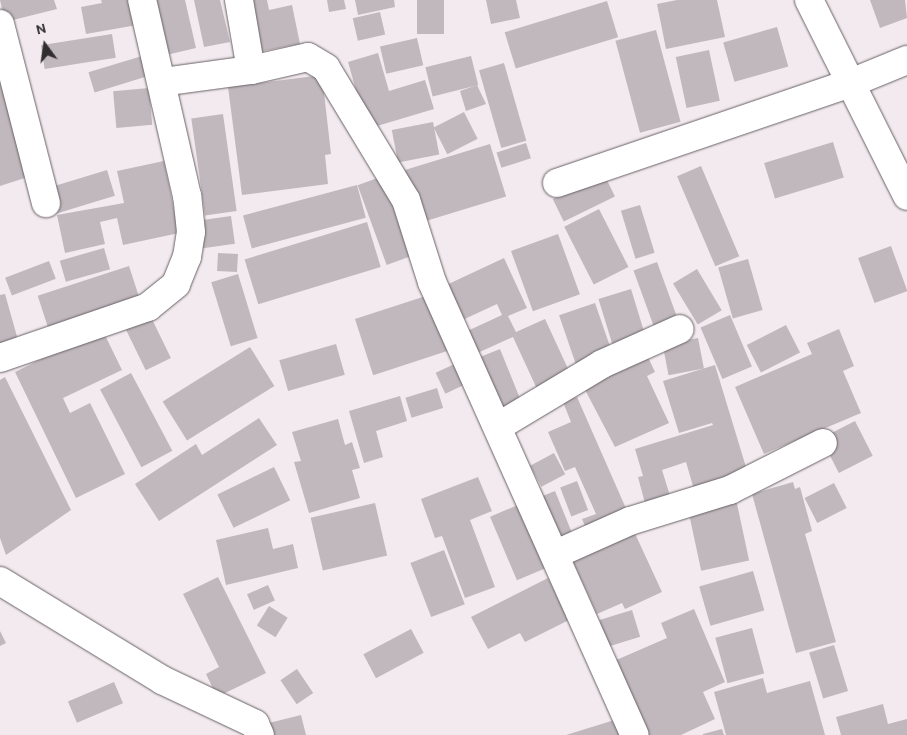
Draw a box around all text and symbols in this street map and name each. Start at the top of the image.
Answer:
north arrow [20,20,70,70]
text: N [34,20,48,39]

